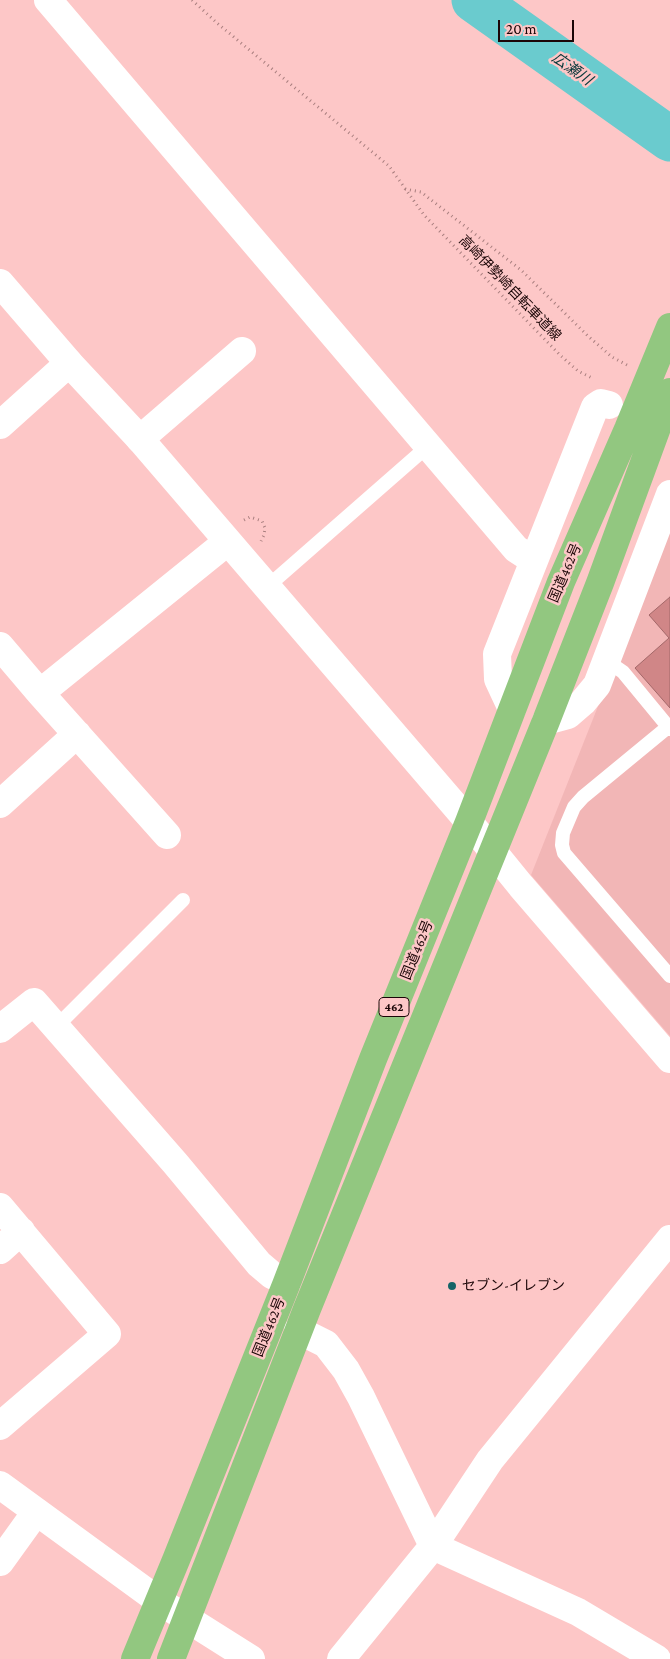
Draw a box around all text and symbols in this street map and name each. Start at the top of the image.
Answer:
scale bar [500,10,576,42]
text: 20 m [506,21,537,37]
water label: 広瀬川 [548,49,596,89]
street label: 高崎伊勢崎自転車道線 [455,232,565,344]
street label: 国道462号 [545,541,585,605]
street label: 国道462号 [397,918,437,982]
road number: 462 [379,998,409,1016]
place label: セブン-イレブン [462,1278,565,1294]
marker: セブン-イレブン [446,1280,458,1292]
street label: 国道462号 [249,1295,289,1359]

